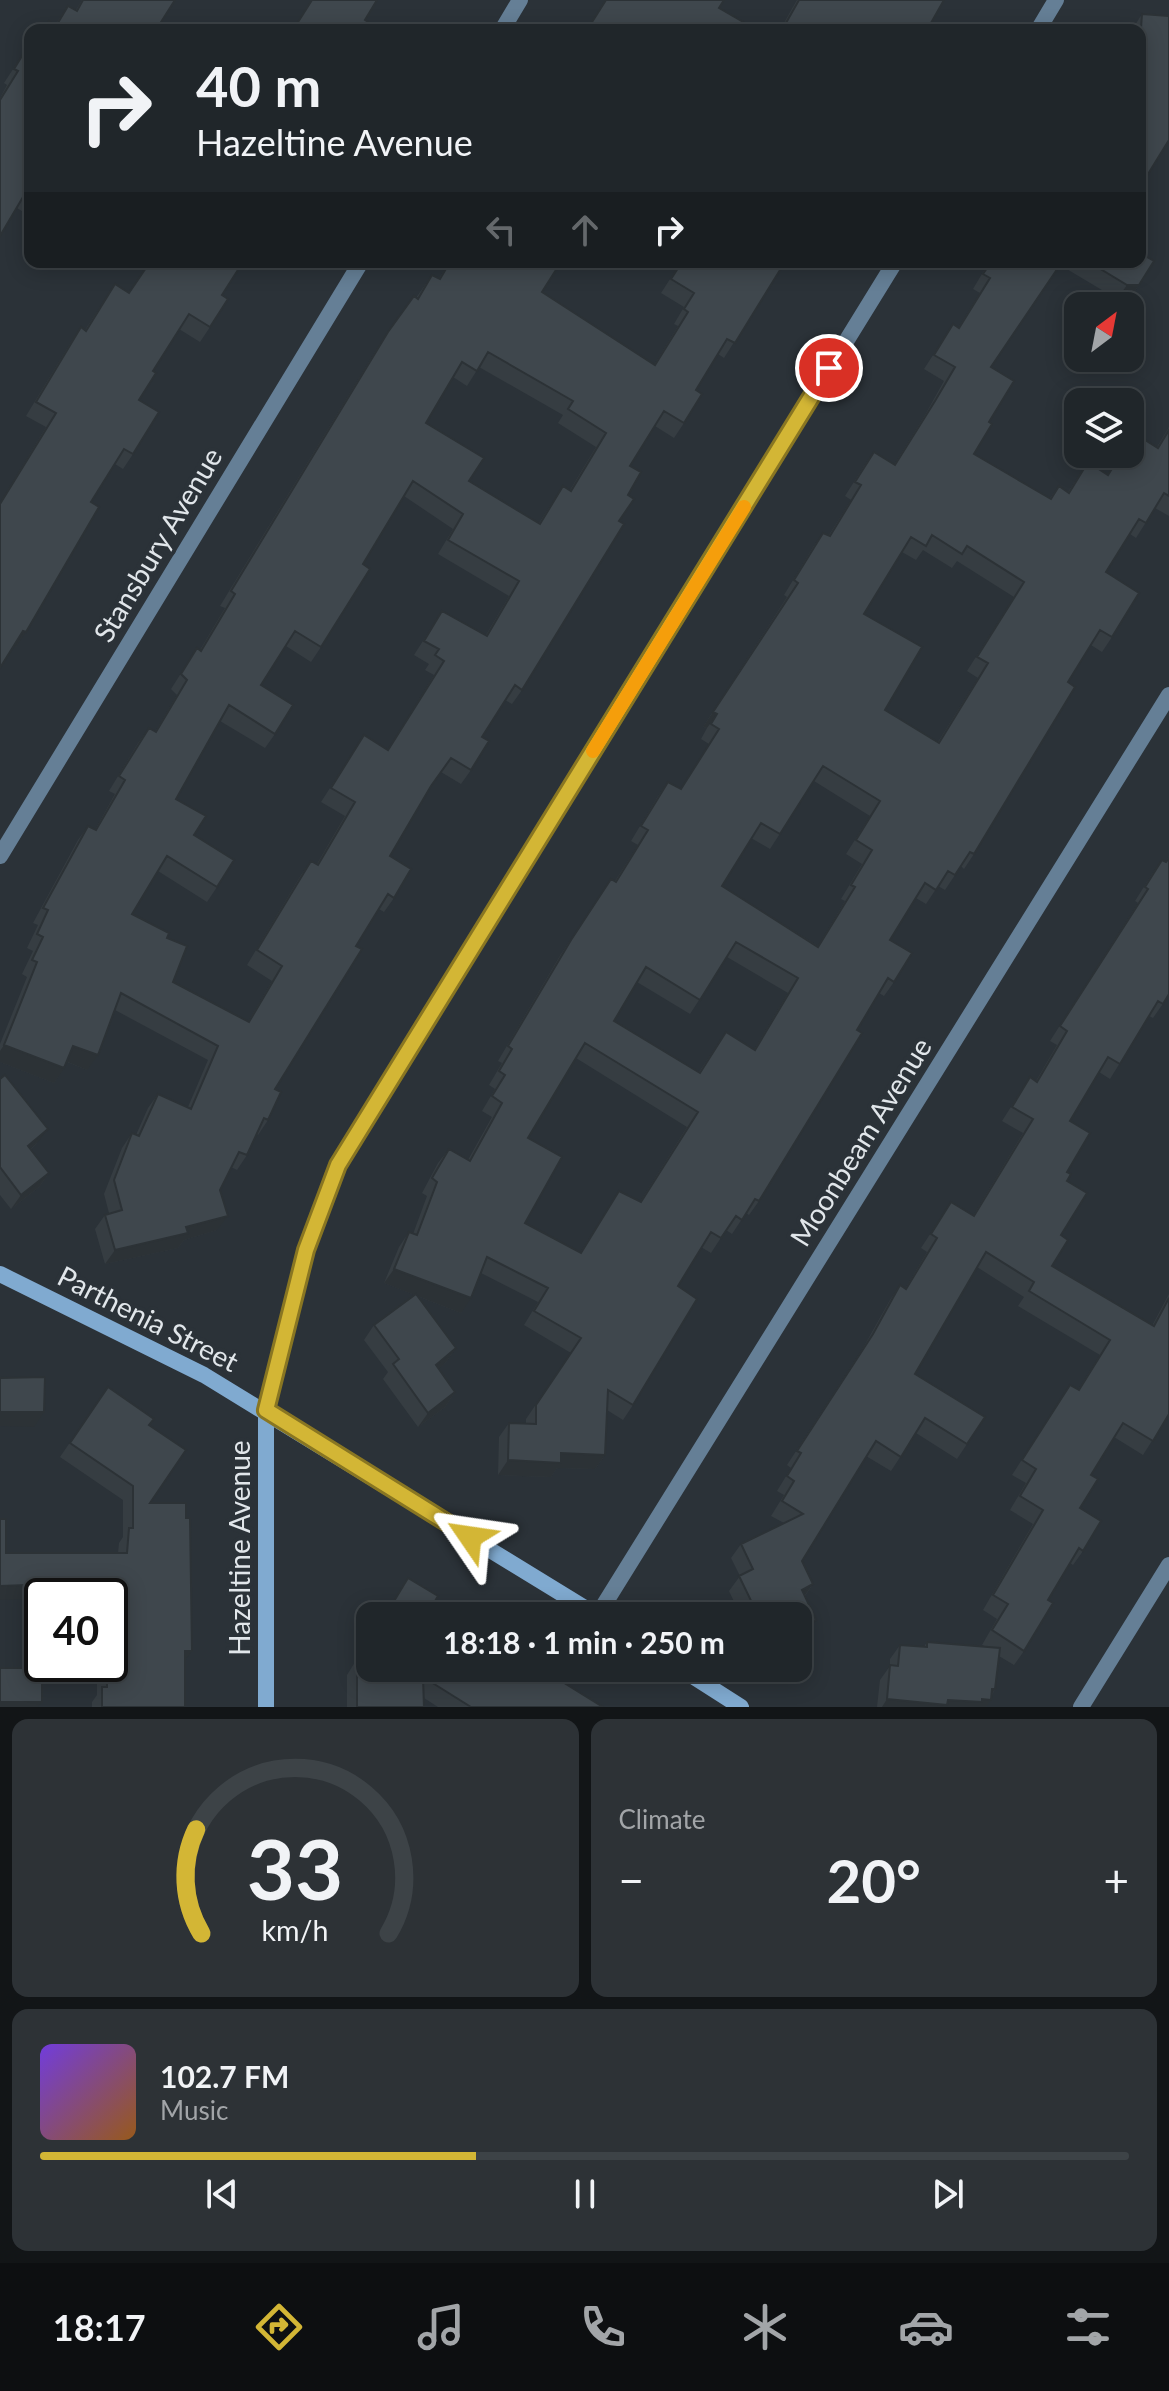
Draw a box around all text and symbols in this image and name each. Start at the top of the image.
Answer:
text: 40 m [196,52,321,119]
icon: right [64,56,168,160]
text: Hazeltine Avenue [196,120,473,164]
icon: left [479,208,523,252]
icon: ahead [563,208,607,252]
icon: right [647,208,691,252]
north arrow [1064,292,1144,372]
map controls [1064,292,1144,468]
pin [795,334,863,402]
icon: arrive [807,346,851,390]
button: layers [1064,388,1144,468]
street label: Stansbury Avenue [86,441,228,648]
street label: Moonbeam Avenue [782,1031,938,1252]
street label: Parthenia Street [52,1258,244,1378]
street label: Hazeltine Avenue [222,1440,256,1656]
position arrow [428,1495,512,1579]
speed limit sign: 40 [24,1578,128,1682]
text: 18:18 · 1 min · 250 m [443,1624,725,1660]
text: Climate [619,1803,705,1835]
text: 33 [247,1818,344,1918]
text: 20° [826,1844,921,1916]
text: − [619,1854,644,1906]
text: + [1103,1854,1129,1906]
text: km/h [262,1913,329,1947]
text: 102.7 FM [160,2058,289,2094]
text: Music [160,2094,228,2126]
icon: previous [200,2172,244,2216]
icon: pause [563,2172,607,2216]
icon: next [926,2172,970,2216]
icon: directions [251,2299,307,2355]
icon: music [413,2299,469,2355]
icon: phone [575,2299,631,2355]
icon: climate [737,2299,793,2355]
icon: car [898,2299,954,2355]
icon: filters [1060,2299,1116,2355]
text: 18:17 [53,2305,146,2349]

